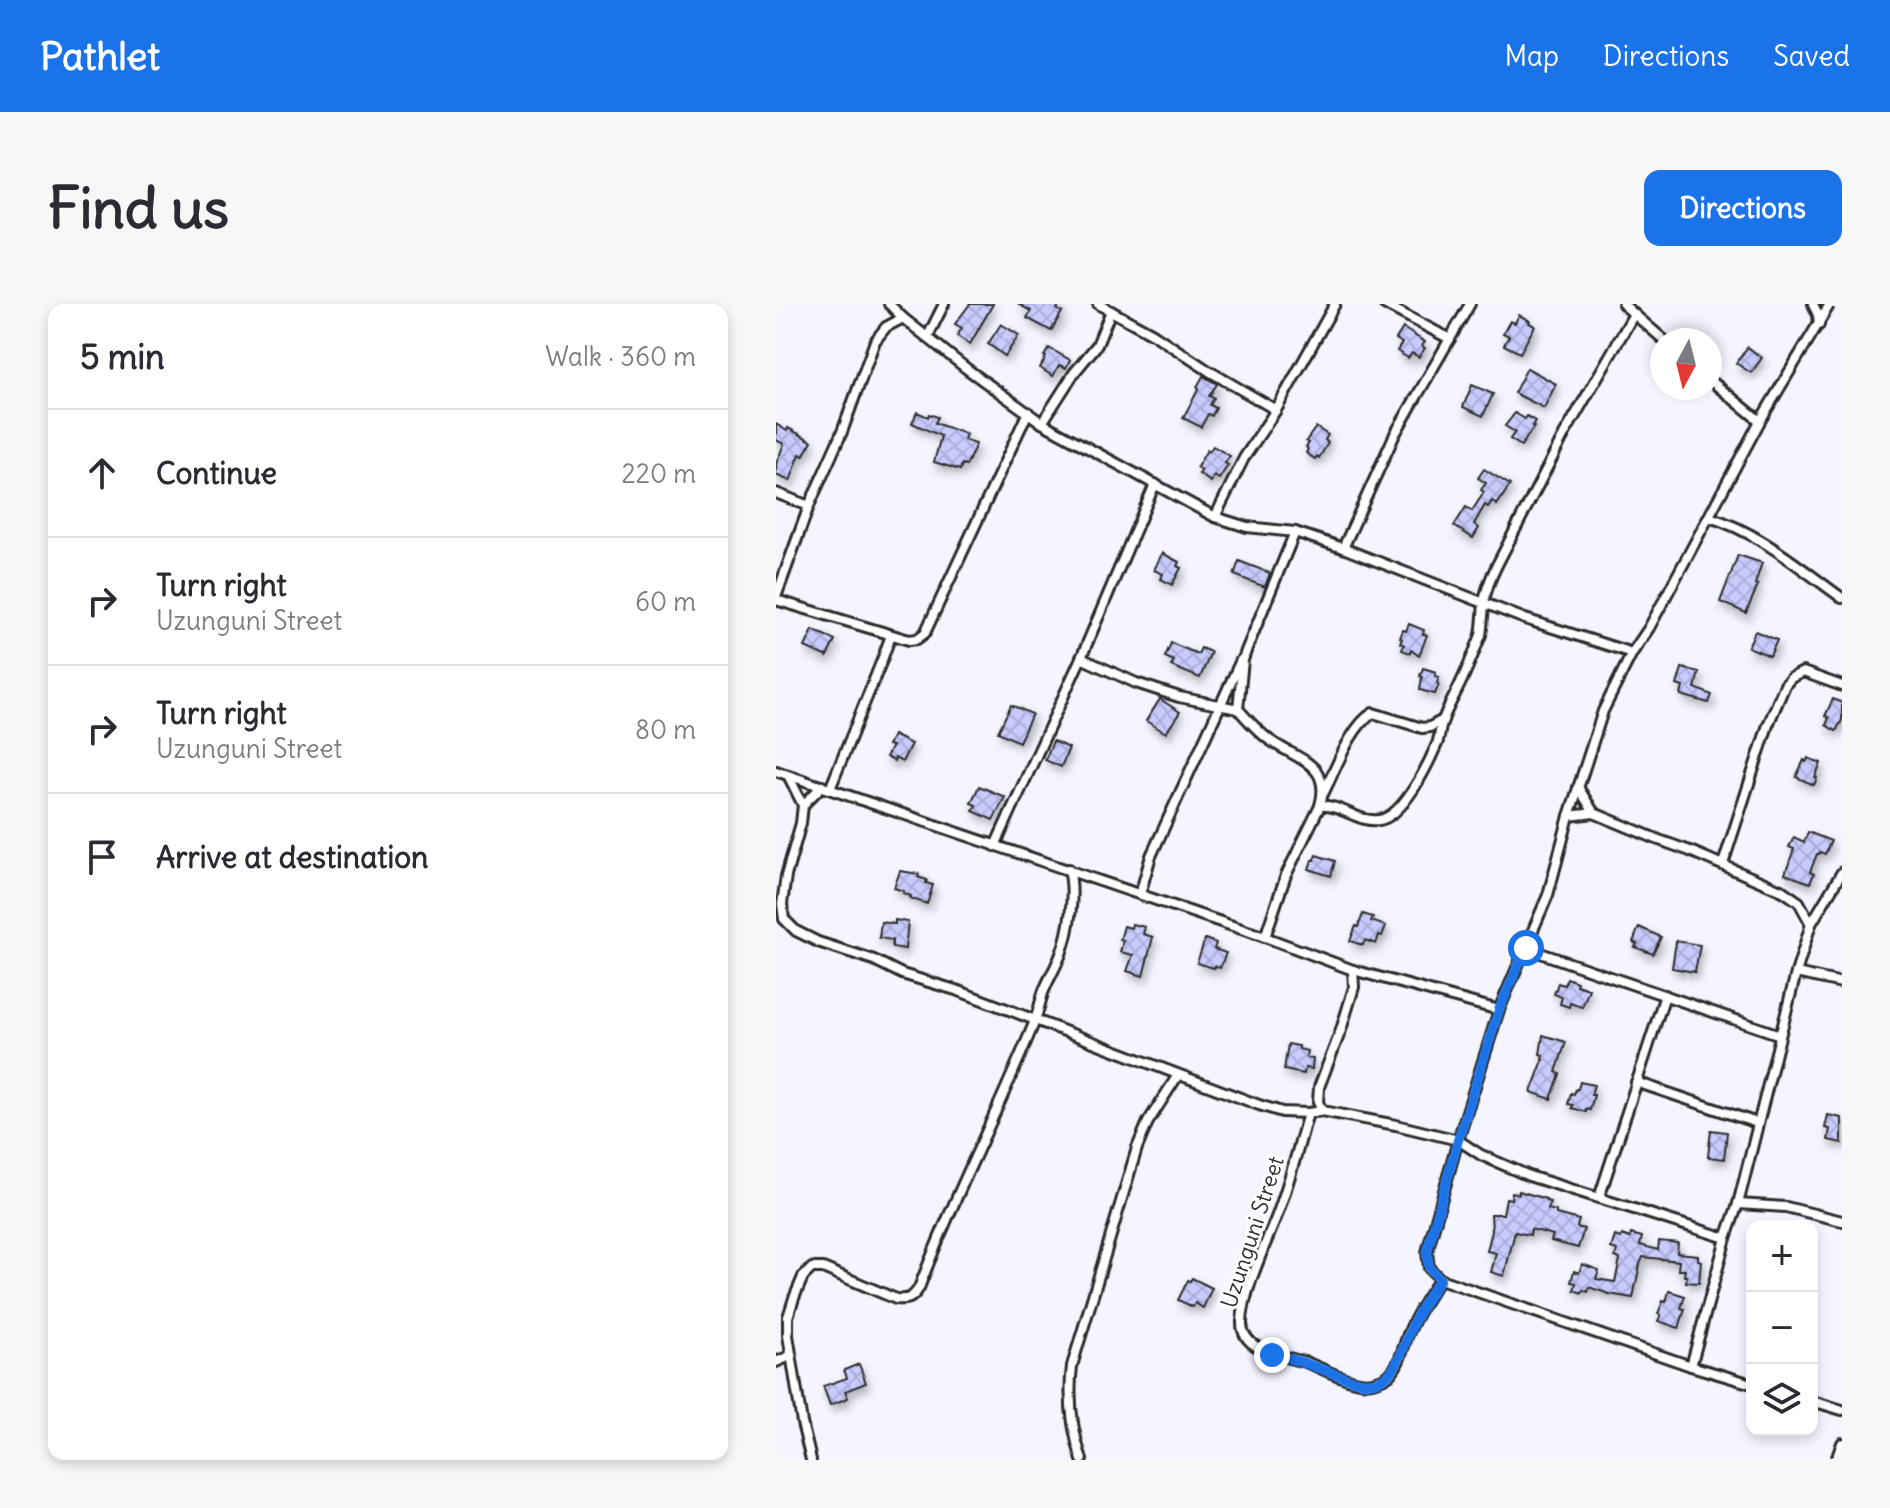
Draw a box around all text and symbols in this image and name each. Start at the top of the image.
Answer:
text: Pathlet [40,33,160,80]
text: Map [1504,38,1559,74]
text: Directions [1603,38,1729,74]
text: Saved [1773,38,1850,74]
button: Directions [1644,170,1842,246]
text: Find us [48,173,229,243]
north arrow [1650,328,1722,400]
text: 5 min [80,335,165,378]
text: Walk · 360 m [545,340,696,373]
icon: ahead [80,451,124,495]
text: Continue [156,454,277,492]
text: 220 m [621,457,696,490]
text: Turn right [156,566,287,604]
icon: right [80,579,124,623]
text: 60 m [635,585,696,618]
text: Uzunguni Street [156,604,342,637]
text: Turn right [156,694,287,732]
icon: right [80,707,124,751]
text: 80 m [635,713,696,746]
text: Uzunguni Street [156,732,342,765]
icon: arrive [80,835,124,879]
text: Arrive at destination [156,838,428,876]
route start [1508,930,1544,966]
street label: Uzunguni Street [1214,1153,1290,1311]
map controls [1746,1220,1818,1436]
button: + [1746,1220,1818,1292]
button: − [1746,1292,1818,1364]
route end [1254,1337,1290,1373]
button: layers [1746,1364,1818,1436]

